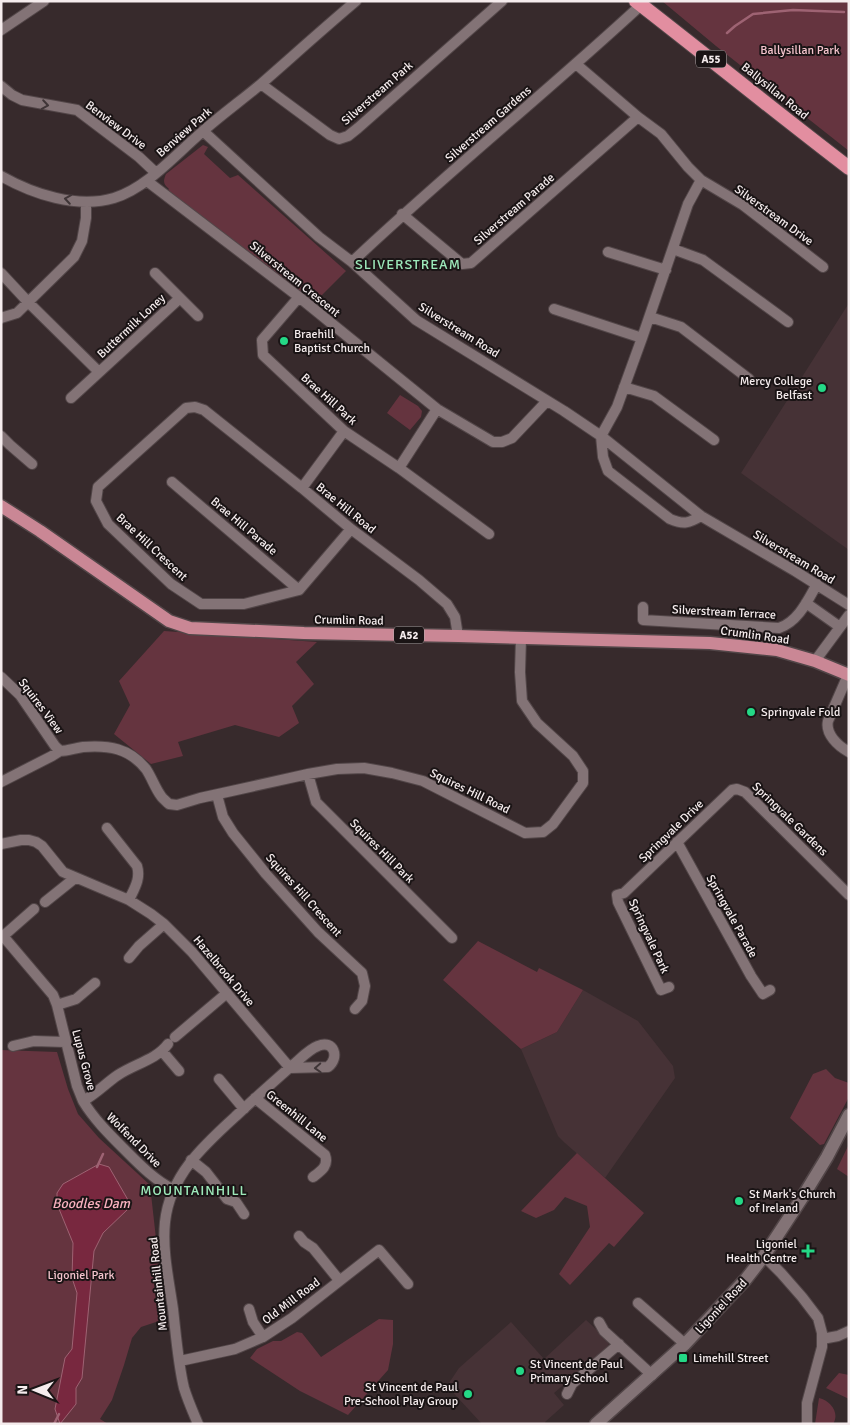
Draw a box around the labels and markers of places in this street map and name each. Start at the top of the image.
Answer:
place label: Braehill Baptist Church [294,327,370,356]
marker: Braehill Baptist Church [278,335,290,347]
place label: Mercy College Belfast [740,374,812,403]
marker: Mercy College Belfast [816,382,828,394]
place label: Springvale Fold [761,705,840,720]
marker: Springvale Fold [745,706,757,718]
place label: St Mark's Church of Ireland [749,1187,836,1216]
marker: St Mark's Church of Ireland [733,1195,745,1207]
place label: Ligoniel Health Centre [726,1237,797,1266]
marker: Ligoniel Health Centre [801,1244,815,1258]
place label: Limehill Street [693,1351,768,1366]
marker: Limehill Street [677,1352,689,1364]
place label: St Vincent de Paul Primary School [530,1357,623,1386]
marker: St Vincent de Paul Primary School [514,1365,526,1377]
place label: St Vincent de Paul Pre-School Play Group [344,1380,458,1409]
marker: St Vincent de Paul Pre-School Play Group [462,1388,474,1400]

